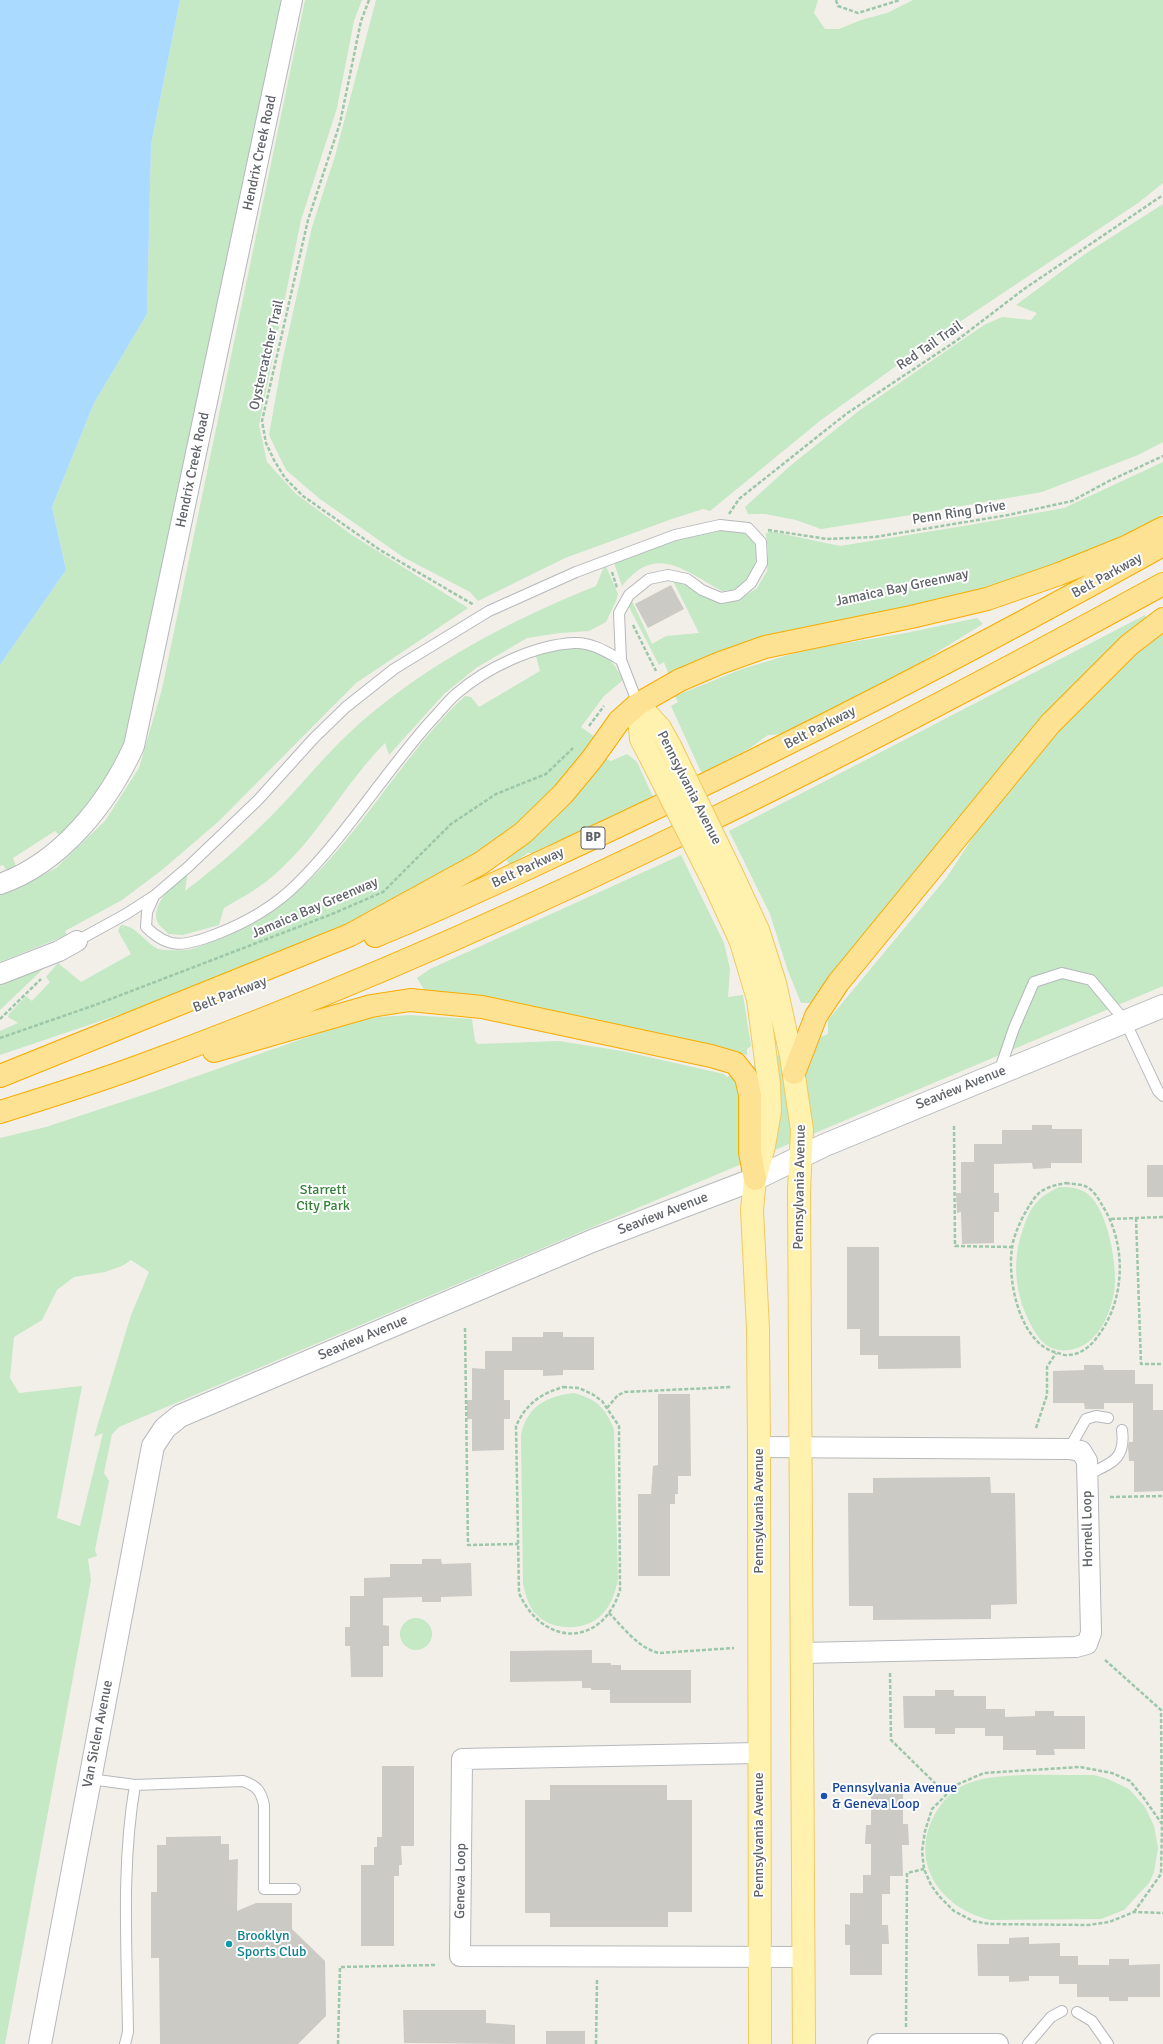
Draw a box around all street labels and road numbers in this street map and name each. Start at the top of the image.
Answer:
street label: Hendrix Creek Road [240,94,280,212]
street label: Oystercatcher Trail [246,298,288,412]
street label: Red Tail Trail [894,318,966,374]
street label: Hendrix Creek Road [173,411,213,529]
street label: Penn Ring Drive [911,497,1007,529]
street label: Belt Parkway [1069,550,1145,602]
street label: Jamaica Bay Greenway [834,566,970,610]
street label: Belt Parkway [782,703,858,753]
street label: Pennsylvania Avenue [653,728,725,848]
road number: BP [581,827,605,849]
street label: Belt Parkway [489,844,567,892]
street label: Jamaica Bay Greenway [249,874,381,942]
street label: Belt Parkway [191,973,269,1017]
street label: Seaview Avenue [914,1062,1008,1114]
street label: Pennsylvania Avenue [791,1124,809,1250]
street label: Seaview Avenue [615,1189,711,1239]
street label: Seaview Avenue [316,1312,410,1364]
street label: Pennsylvania Avenue [751,1448,767,1574]
street label: Hornell Loop [1079,1491,1097,1567]
street label: Van Siclen Avenue [79,1679,117,1789]
street label: Pennsylvania Avenue [751,1772,767,1898]
street label: Geneva Loop [452,1843,470,1919]

